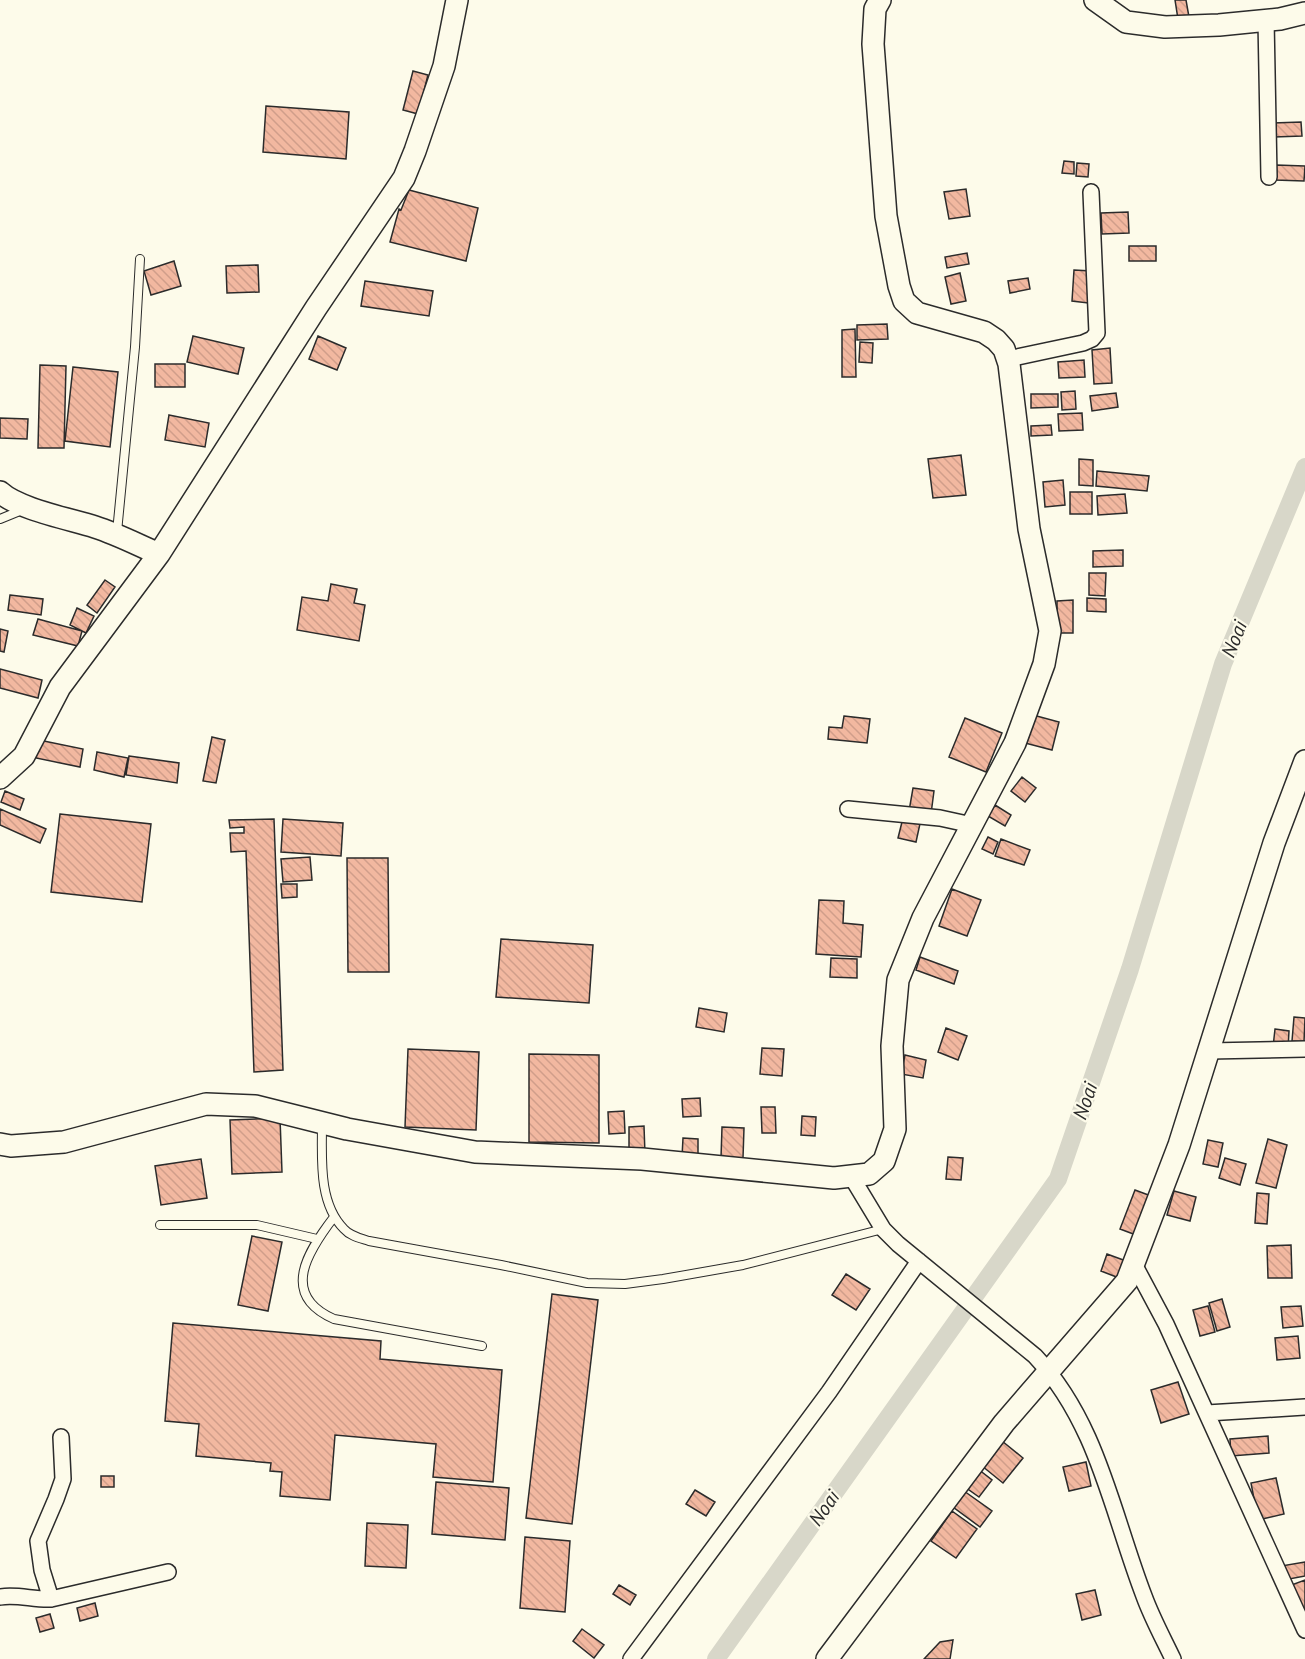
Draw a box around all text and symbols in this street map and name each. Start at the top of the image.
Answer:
water label: Noai [1215,616,1253,661]
water label: Noai [1067,1078,1104,1123]
water label: Noai [803,1484,846,1531]

